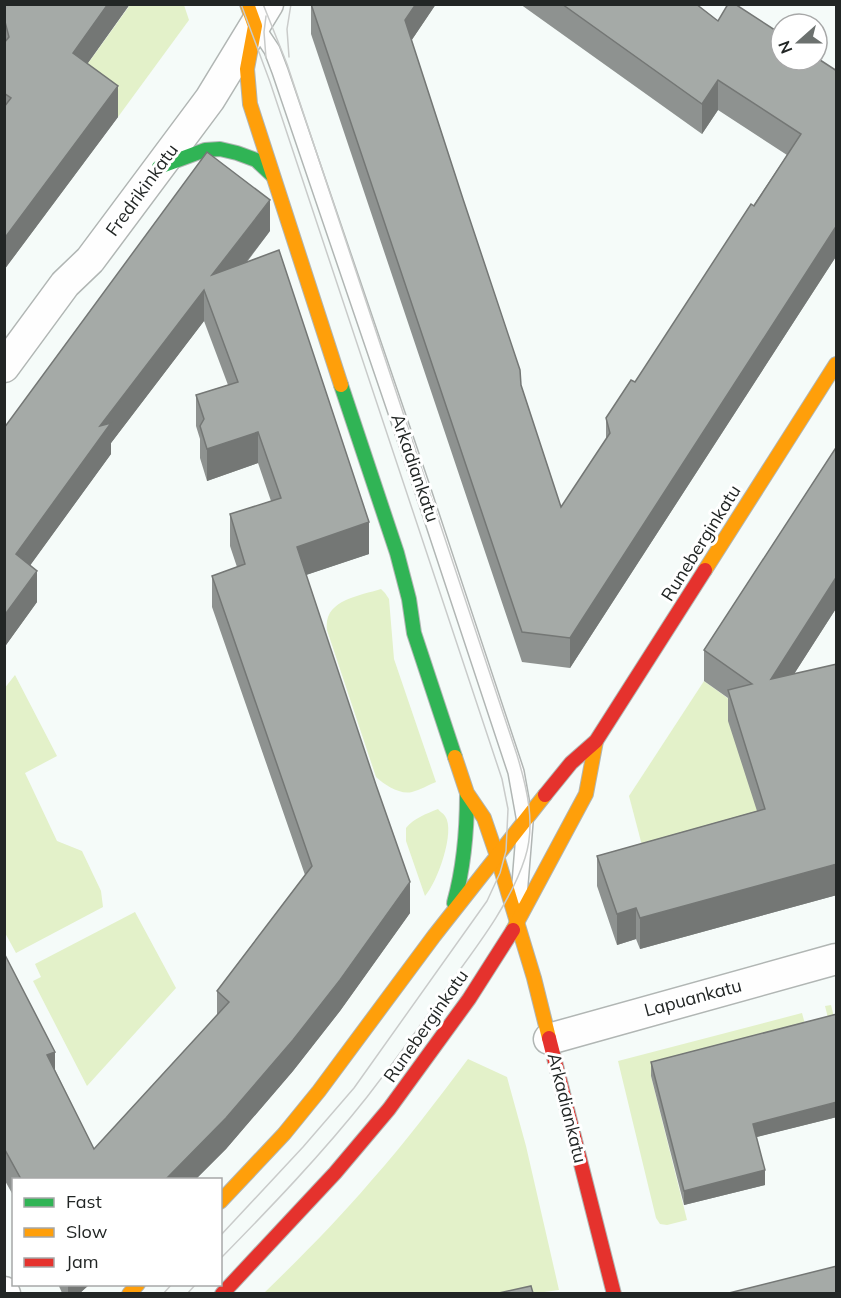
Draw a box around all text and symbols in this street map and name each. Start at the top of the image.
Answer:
north arrow [769,12,829,72]
text: N [773,38,796,57]
street label: Fredrikinkatu [100,139,183,240]
street label: Arkadiankatu [386,411,445,525]
street label: Runeberginkatu [656,480,745,605]
street label: Runeberginkatu [378,965,473,1087]
street label: Lapuankatu [642,973,744,1022]
street label: Arkadiankatu [543,1050,592,1165]
legend [12,1178,222,1286]
text: Fast [66,1190,102,1213]
text: Slow [66,1220,108,1243]
text: Jam [66,1250,99,1273]

